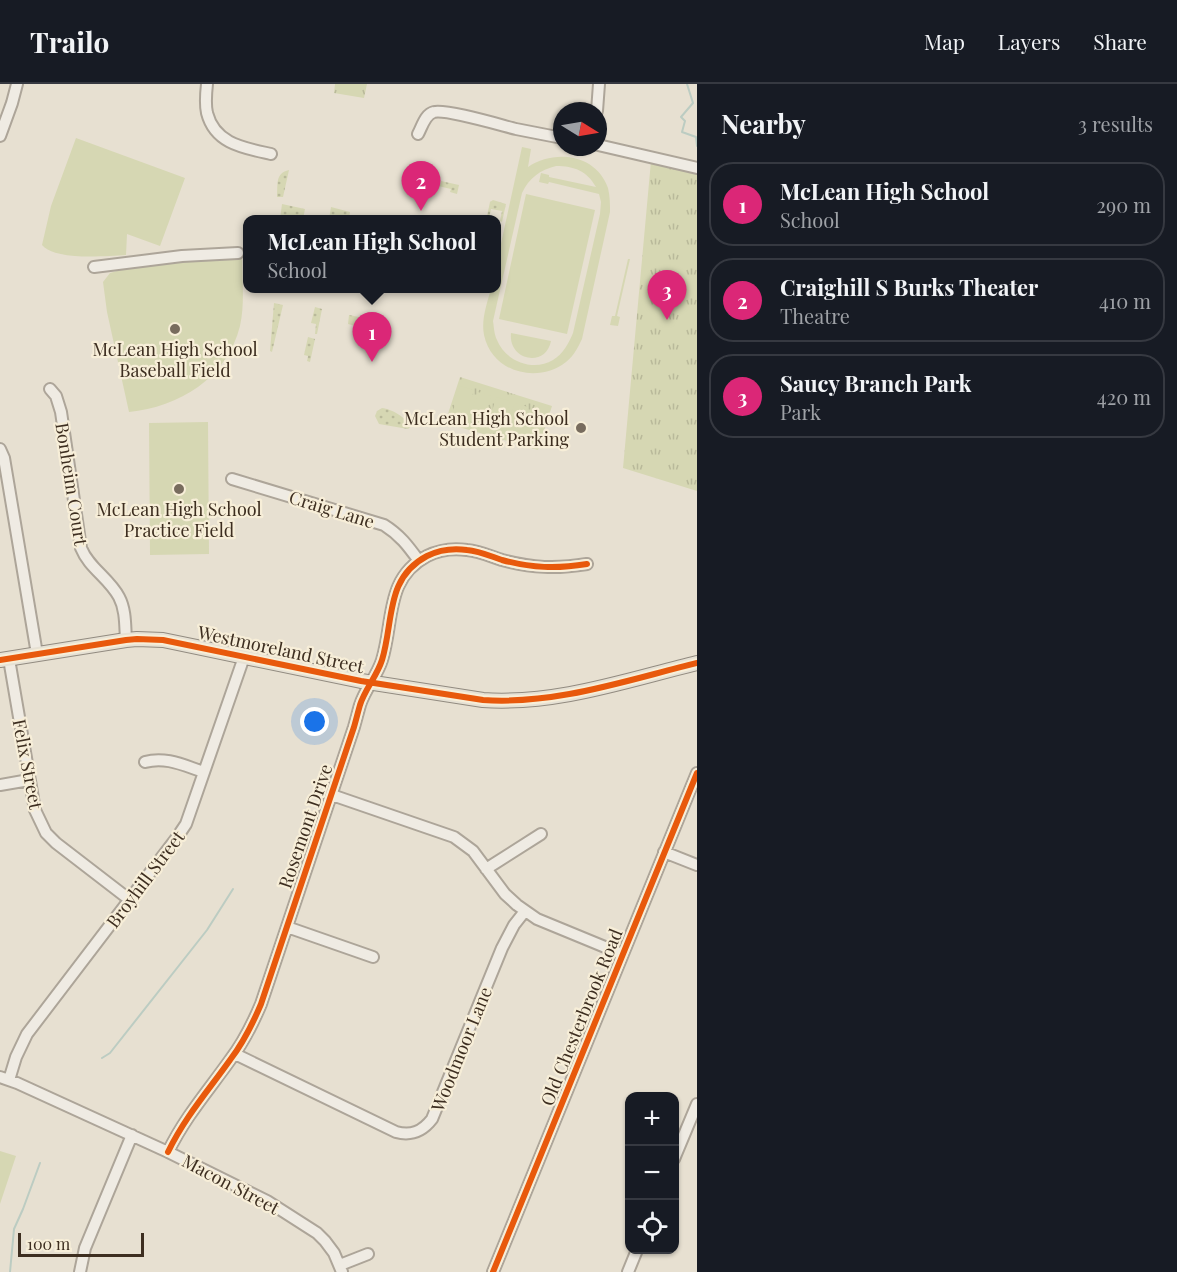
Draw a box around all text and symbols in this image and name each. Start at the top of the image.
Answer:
text: Trailo [30,23,109,60]
text: Map [924,27,965,55]
text: Layers [998,27,1060,55]
text: Share [1093,27,1147,55]
north arrow [553,102,607,156]
text: Nearby [721,106,806,141]
text: 3 results [1078,110,1153,137]
pin: 2 [402,162,440,211]
text: McLean High School [780,176,989,206]
text: 1 [739,191,746,218]
text: 290 m [1097,191,1151,218]
text: School [780,206,840,233]
popup [243,215,501,293]
text: McLean High School [267,226,477,256]
text: School [267,256,327,283]
pin: 3 [648,270,686,320]
text: Craighill S Burks Theater [780,272,1038,302]
text: 2 [737,287,748,314]
text: 410 m [1099,287,1151,314]
text: Theatre [780,302,850,329]
pin: 1 [352,312,392,362]
marker: McLean High School Baseball Field [168,322,182,336]
place label: McLean High School Baseball Field [92,337,258,382]
text: Saucy Branch Park [780,368,971,398]
text: 3 [738,383,747,410]
text: 420 m [1097,383,1151,410]
text: Park [780,398,821,425]
place label: McLean High School Student Parking [404,406,569,451]
street label: Bonheim Court [50,421,94,548]
marker: McLean High School Student Parking [574,421,588,435]
marker: McLean High School Practice Field [172,482,186,496]
street label: Craig Lane [286,485,378,533]
place label: McLean High School Practice Field [96,497,262,542]
street label: Westmoreland Street [195,619,367,678]
your location [300,707,329,736]
street label: Felix Street [8,717,49,812]
street label: Rosemont Drive [273,761,337,891]
street label: Broyhill Street [100,825,190,933]
street label: Old Chesterbrook Road [535,924,628,1109]
street label: Woodmoor Lane [425,983,497,1116]
map controls [625,1092,679,1254]
button: + [625,1092,679,1146]
button: − [625,1146,679,1200]
street label: Macon Street [178,1148,284,1220]
button: locate [625,1200,679,1254]
scale bar [18,1230,144,1258]
text: 100 m [27,1233,70,1254]

